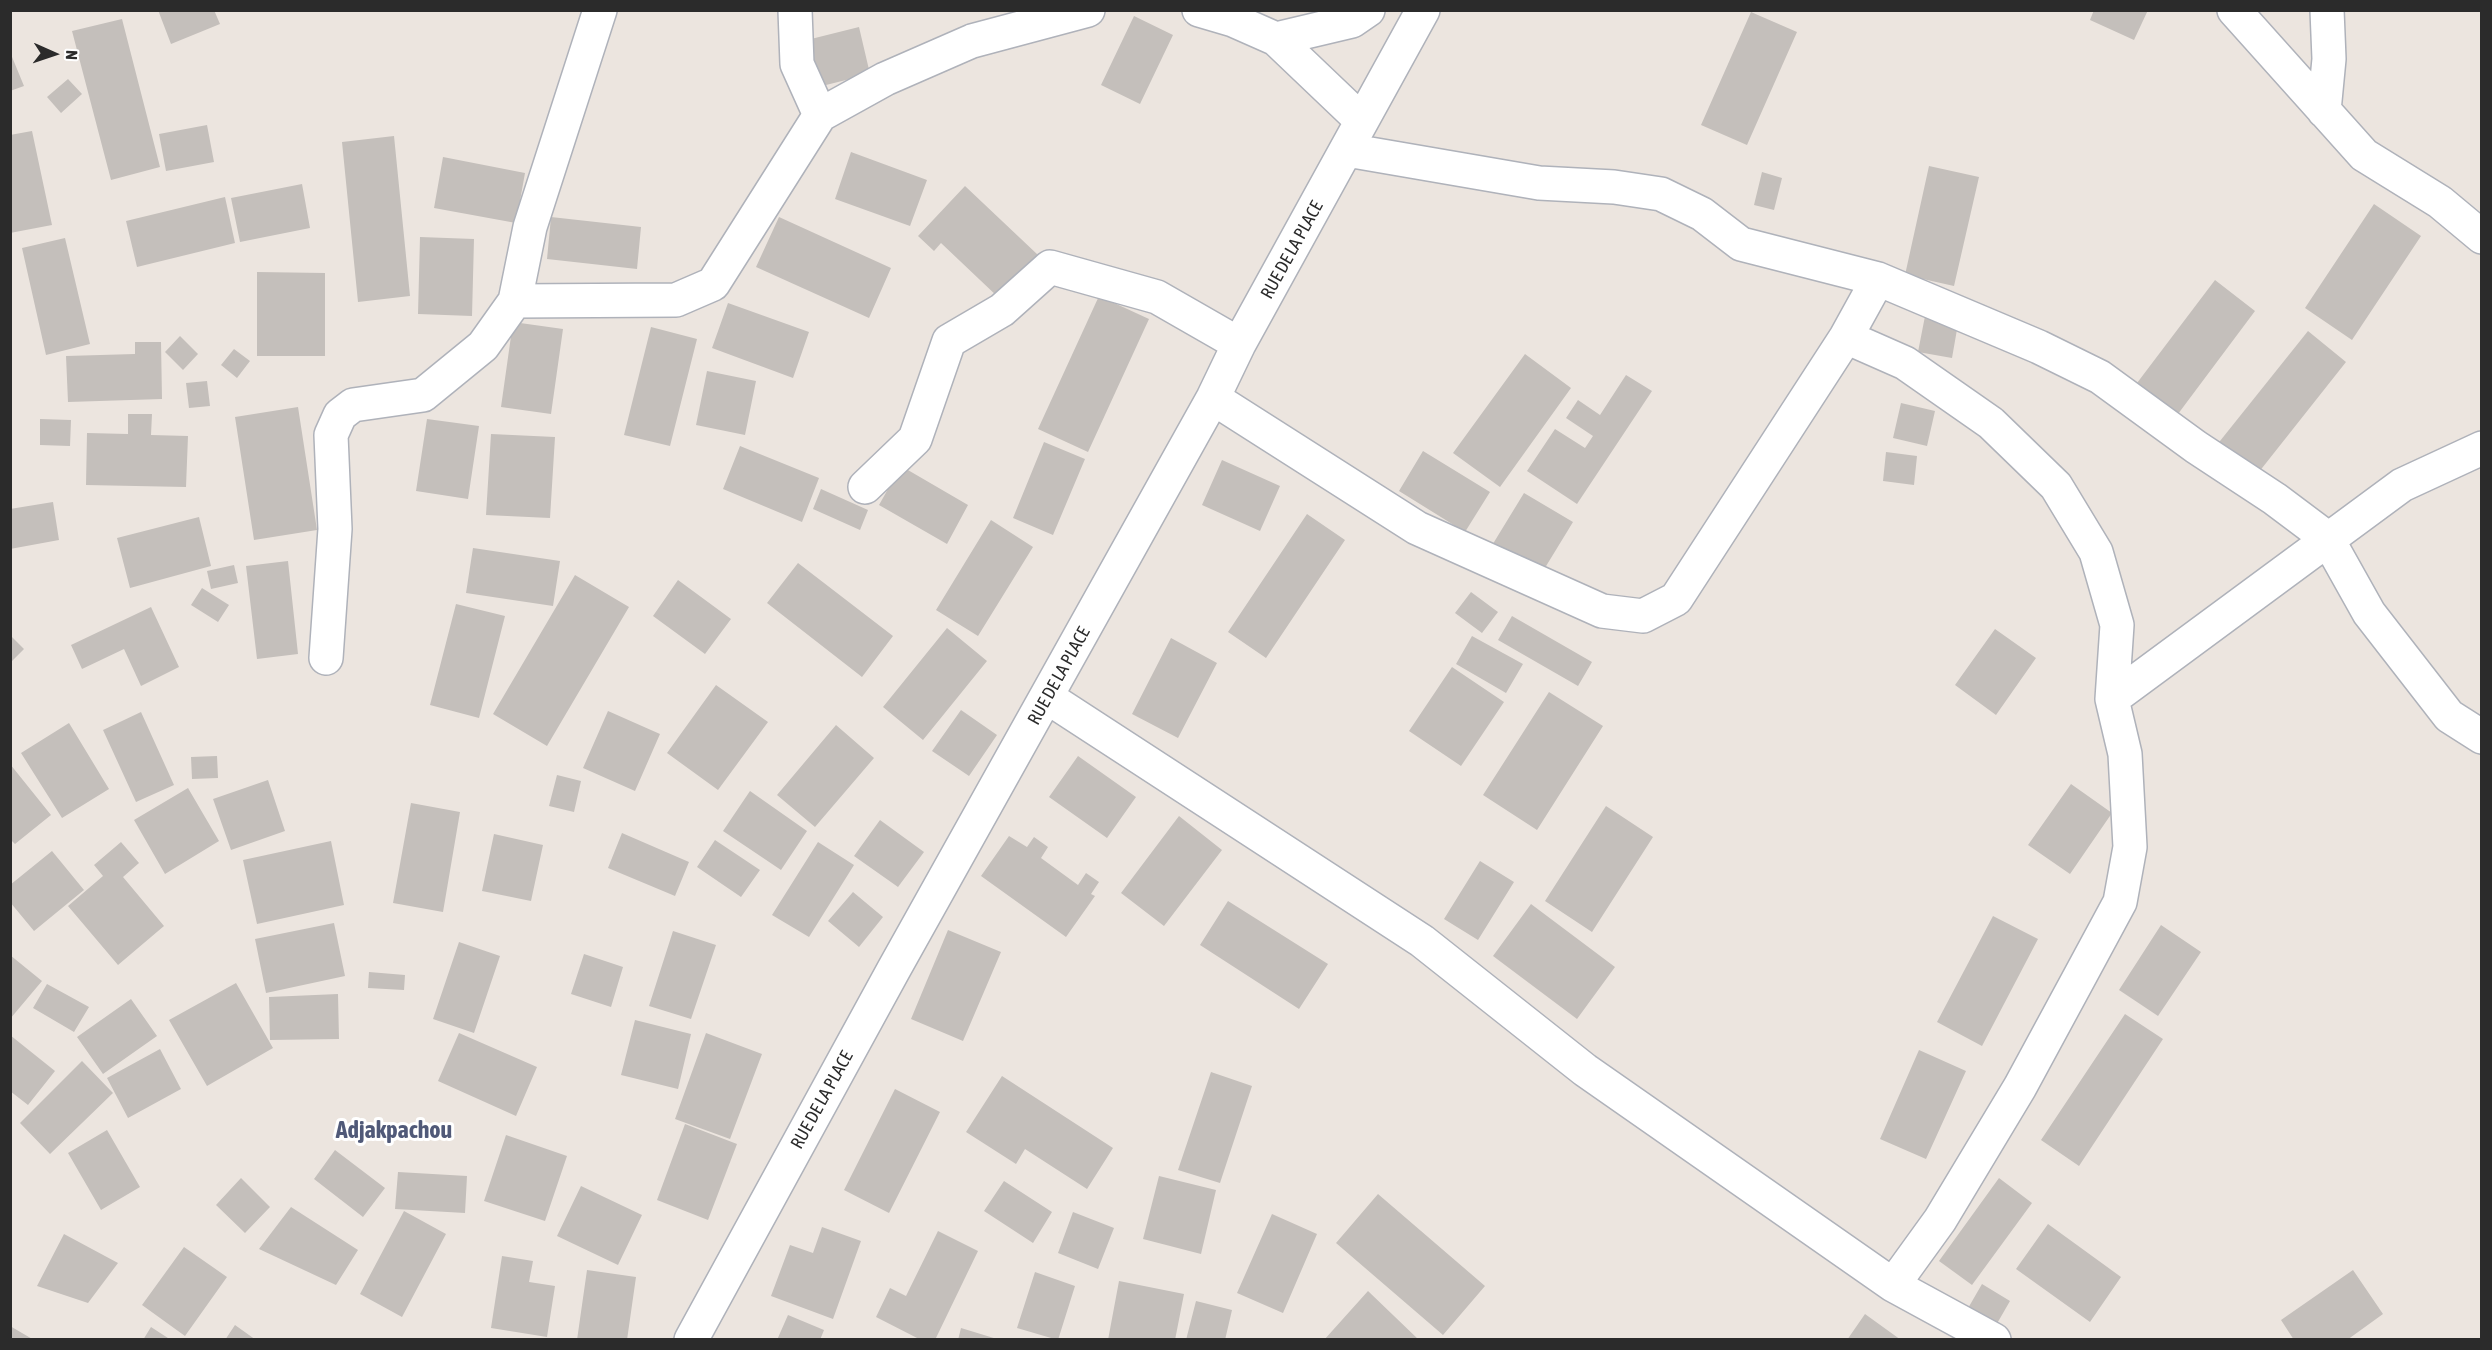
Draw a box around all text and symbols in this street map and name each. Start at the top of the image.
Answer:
north arrow [24,24,84,84]
text: N [63,50,81,60]
street label: RUE DE LA PLACE [1256,197,1328,303]
street label: RUE DE LA PLACE [1023,623,1095,729]
street label: RUE DE LA PLACE [786,1047,858,1153]
district label: Adjakpachou [336,1116,452,1144]

